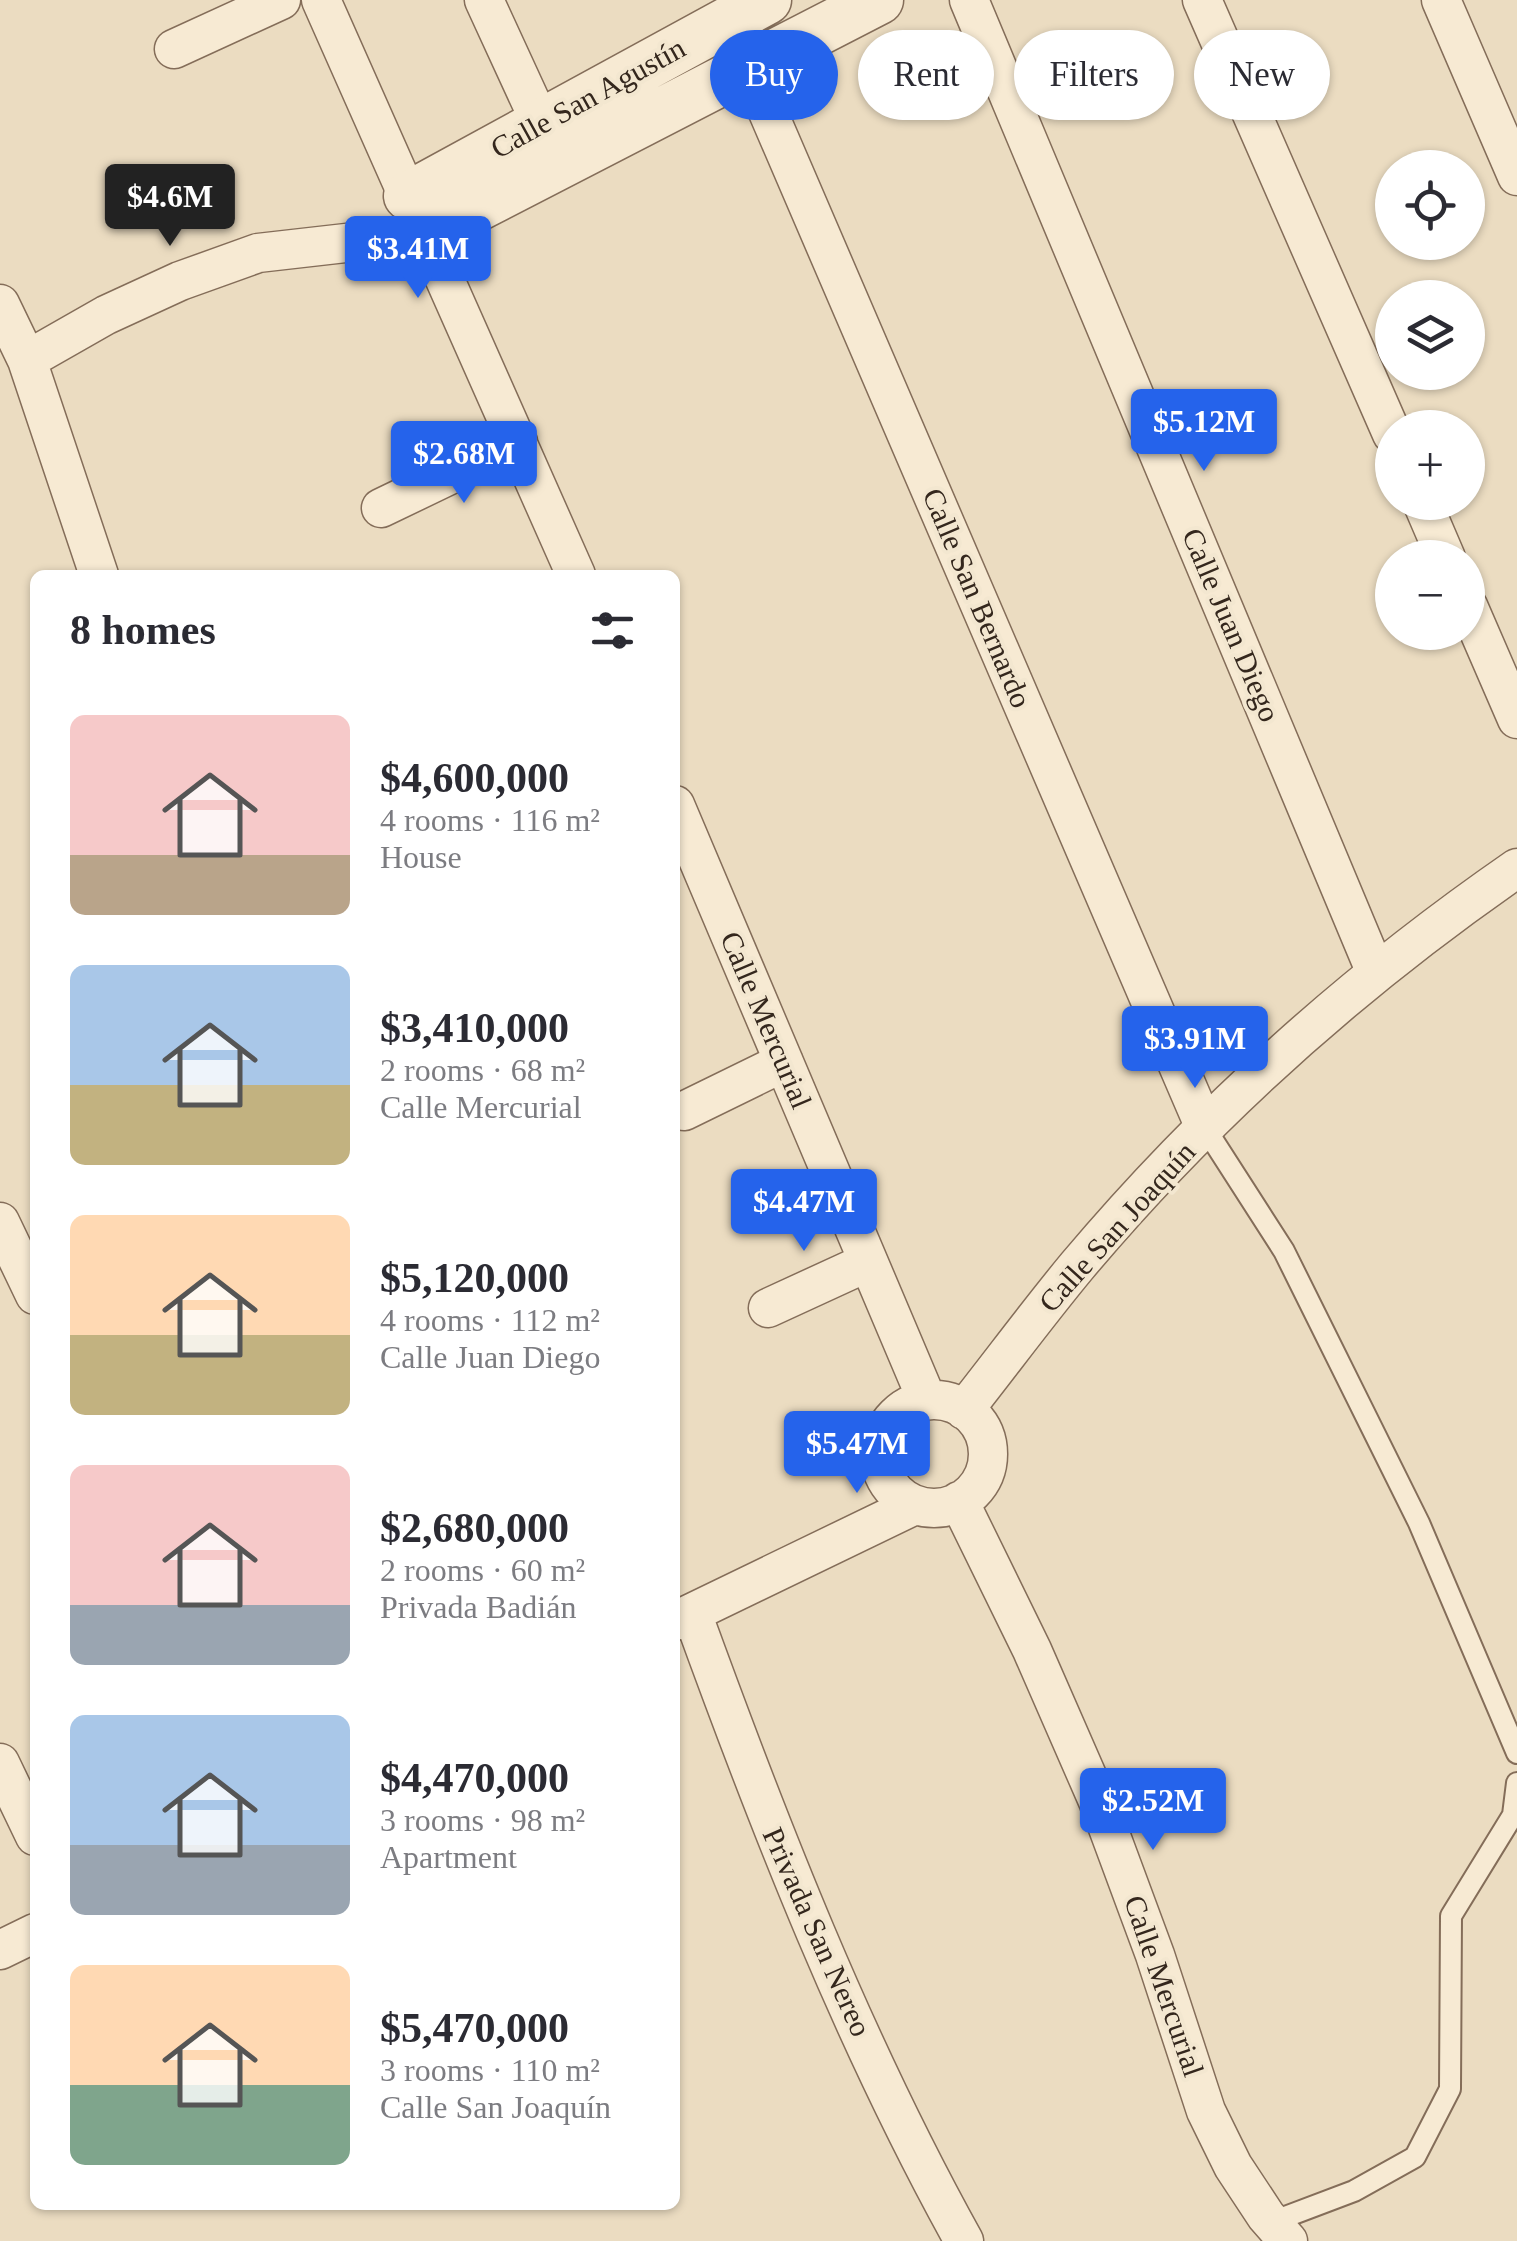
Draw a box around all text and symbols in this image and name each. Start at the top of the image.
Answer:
chip: Buy [710,30,838,120]
chip: Rent [858,30,994,120]
chip: Filters [1014,30,1174,120]
chip: New [1194,30,1330,120]
street label: Calle San Agustín [485,31,691,165]
map controls [1375,150,1485,650]
button: locate [1375,150,1485,260]
pin: $4.6M [100,164,240,249]
text: $4.6M [127,178,213,214]
pin: $3.41M [337,216,499,301]
text: $3.41M [367,230,469,266]
button: layers [1375,280,1485,390]
pin: $5.12M [1123,389,1285,474]
text: $5.12M [1153,403,1255,439]
button: + [1375,410,1485,520]
pin: $2.68M [383,421,545,506]
text: $2.68M [413,435,515,471]
street label: Calle San Bernardo [916,483,1039,712]
street label: Calle Juan Diego [1176,523,1287,726]
button: − [1375,540,1485,650]
icon: filters [585,603,640,658]
text: 8 homes [70,607,216,653]
icon: home [150,755,270,875]
text: $4,600,000 [380,755,569,801]
text: 4 rooms · 116 m² [380,802,600,838]
text: House [380,839,462,875]
street label: Calle Mercurial [714,926,819,1113]
icon: home [150,1005,270,1125]
text: $3,410,000 [380,1005,569,1051]
pin: $3.91M [1114,1006,1276,1091]
text: $3.91M [1144,1020,1246,1056]
text: 2 rooms · 68 m² [380,1052,585,1088]
text: Calle Mercurial [380,1089,582,1125]
street label: Calle San Joaquín [1032,1135,1201,1318]
pin: $4.47M [723,1169,885,1254]
text: $4.47M [753,1183,855,1219]
icon: home [150,1255,270,1375]
text: $5,120,000 [380,1255,569,1301]
text: 4 rooms · 112 m² [380,1302,600,1338]
text: Calle Juan Diego [380,1339,600,1375]
pin: $5.47M [776,1411,938,1496]
text: $5.47M [806,1425,908,1461]
icon: home [150,1505,270,1625]
text: $2,680,000 [380,1505,569,1551]
text: 2 rooms · 60 m² [380,1552,585,1588]
text: Privada Badián [380,1589,576,1625]
icon: home [150,1755,270,1875]
text: $4,470,000 [380,1755,569,1801]
pin: $2.52M [1072,1768,1234,1853]
text: $2.52M [1102,1782,1204,1818]
text: 3 rooms · 98 m² [380,1802,585,1838]
street label: Privada San Nereo [757,1822,878,2041]
text: Apartment [380,1839,517,1875]
street label: Calle Mercurial [1118,1891,1211,2081]
icon: home [150,2005,270,2125]
text: $5,470,000 [380,2005,569,2051]
text: 3 rooms · 110 m² [380,2052,600,2088]
text: Calle San Joaquín [380,2089,611,2125]

